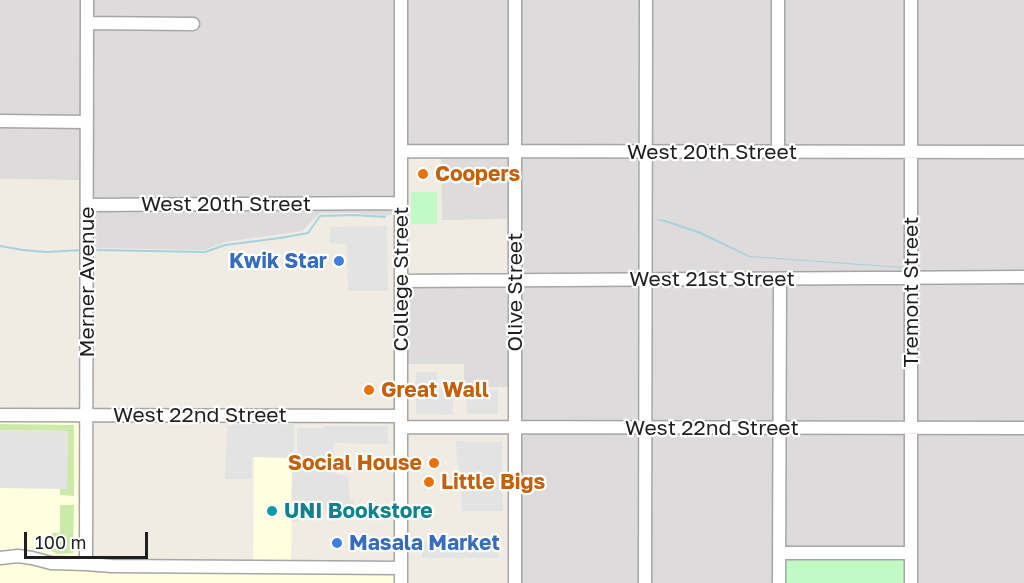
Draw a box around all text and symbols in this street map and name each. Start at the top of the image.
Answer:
street label: West 20th Street [627,139,797,165]
place label: Coopers [435,161,520,187]
marker: Coopers [416,167,430,181]
street label: West 20th Street [141,191,311,217]
street label: Merner Avenue [74,206,100,358]
street label: College Street [388,207,414,351]
street label: Tremont Street [898,217,924,367]
street label: Olive Street [502,233,528,351]
place label: Kwik Star [229,248,327,274]
marker: Kwik Star [332,254,346,268]
street label: West 21st Street [629,266,795,292]
place label: Great Wall [381,377,489,403]
marker: Great Wall [362,383,376,397]
street label: West 22nd Street [113,402,287,428]
street label: West 22nd Street [625,415,799,441]
place label: Social House [288,450,422,476]
marker: Social House [427,456,441,470]
place label: Little Bigs [441,469,545,495]
marker: Little Bigs [422,475,436,489]
place label: UNI Bookstore [284,498,433,524]
marker: UNI Bookstore [265,504,279,518]
scale bar [27,520,152,558]
place label: Masala Market [349,530,500,556]
text: 100 m [35,531,86,553]
marker: Masala Market [330,536,344,550]

